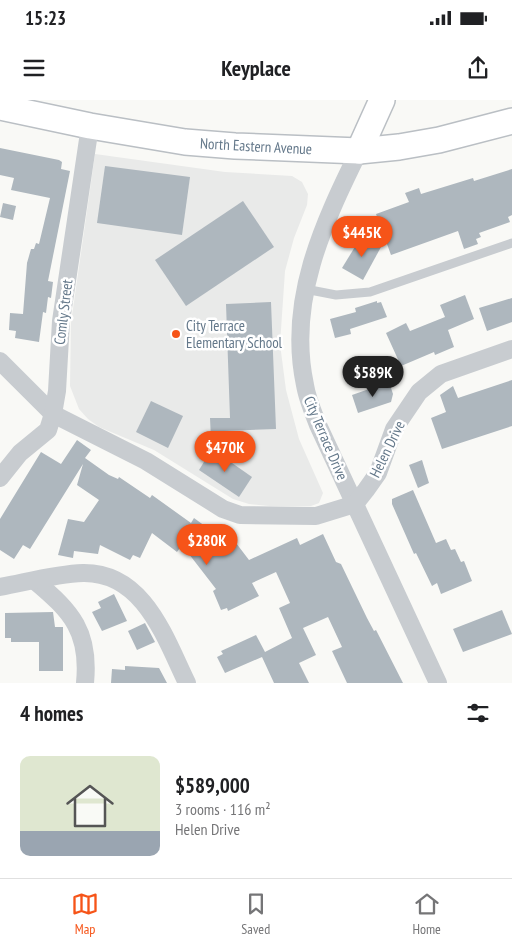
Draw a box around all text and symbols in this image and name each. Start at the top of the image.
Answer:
text: 15:23 [25,6,66,30]
icon: menu [20,54,48,82]
text: Keyplace [221,54,291,82]
icon: share [464,54,492,82]
street label: North Eastern Avenue [200,134,312,158]
pin: $445K [327,216,397,258]
text: $445K [343,222,381,242]
street label: Comly Street [50,278,76,346]
place label: City Terrace Elementary School [186,316,283,352]
marker: City Terrace Elementary School [170,328,182,340]
pin: $589K [338,356,408,398]
text: $589K [354,362,392,382]
street label: City Terrace Drive [300,393,352,483]
street label: Helen Drive [365,417,409,481]
pin: $470K [190,430,260,473]
text: $470K [206,437,244,457]
pin: $280K [172,524,242,566]
text: $280K [188,530,226,550]
icon: filters [464,699,492,727]
text: 4 homes [20,700,83,727]
text: $589,000 [175,772,250,799]
icon: home [60,776,120,836]
text: 3 rooms · 116 m² [175,799,271,819]
text: Helen Drive [175,819,240,839]
tab: Map [71,890,99,938]
tab: Saved [241,890,270,938]
tab: Home [412,890,441,938]

